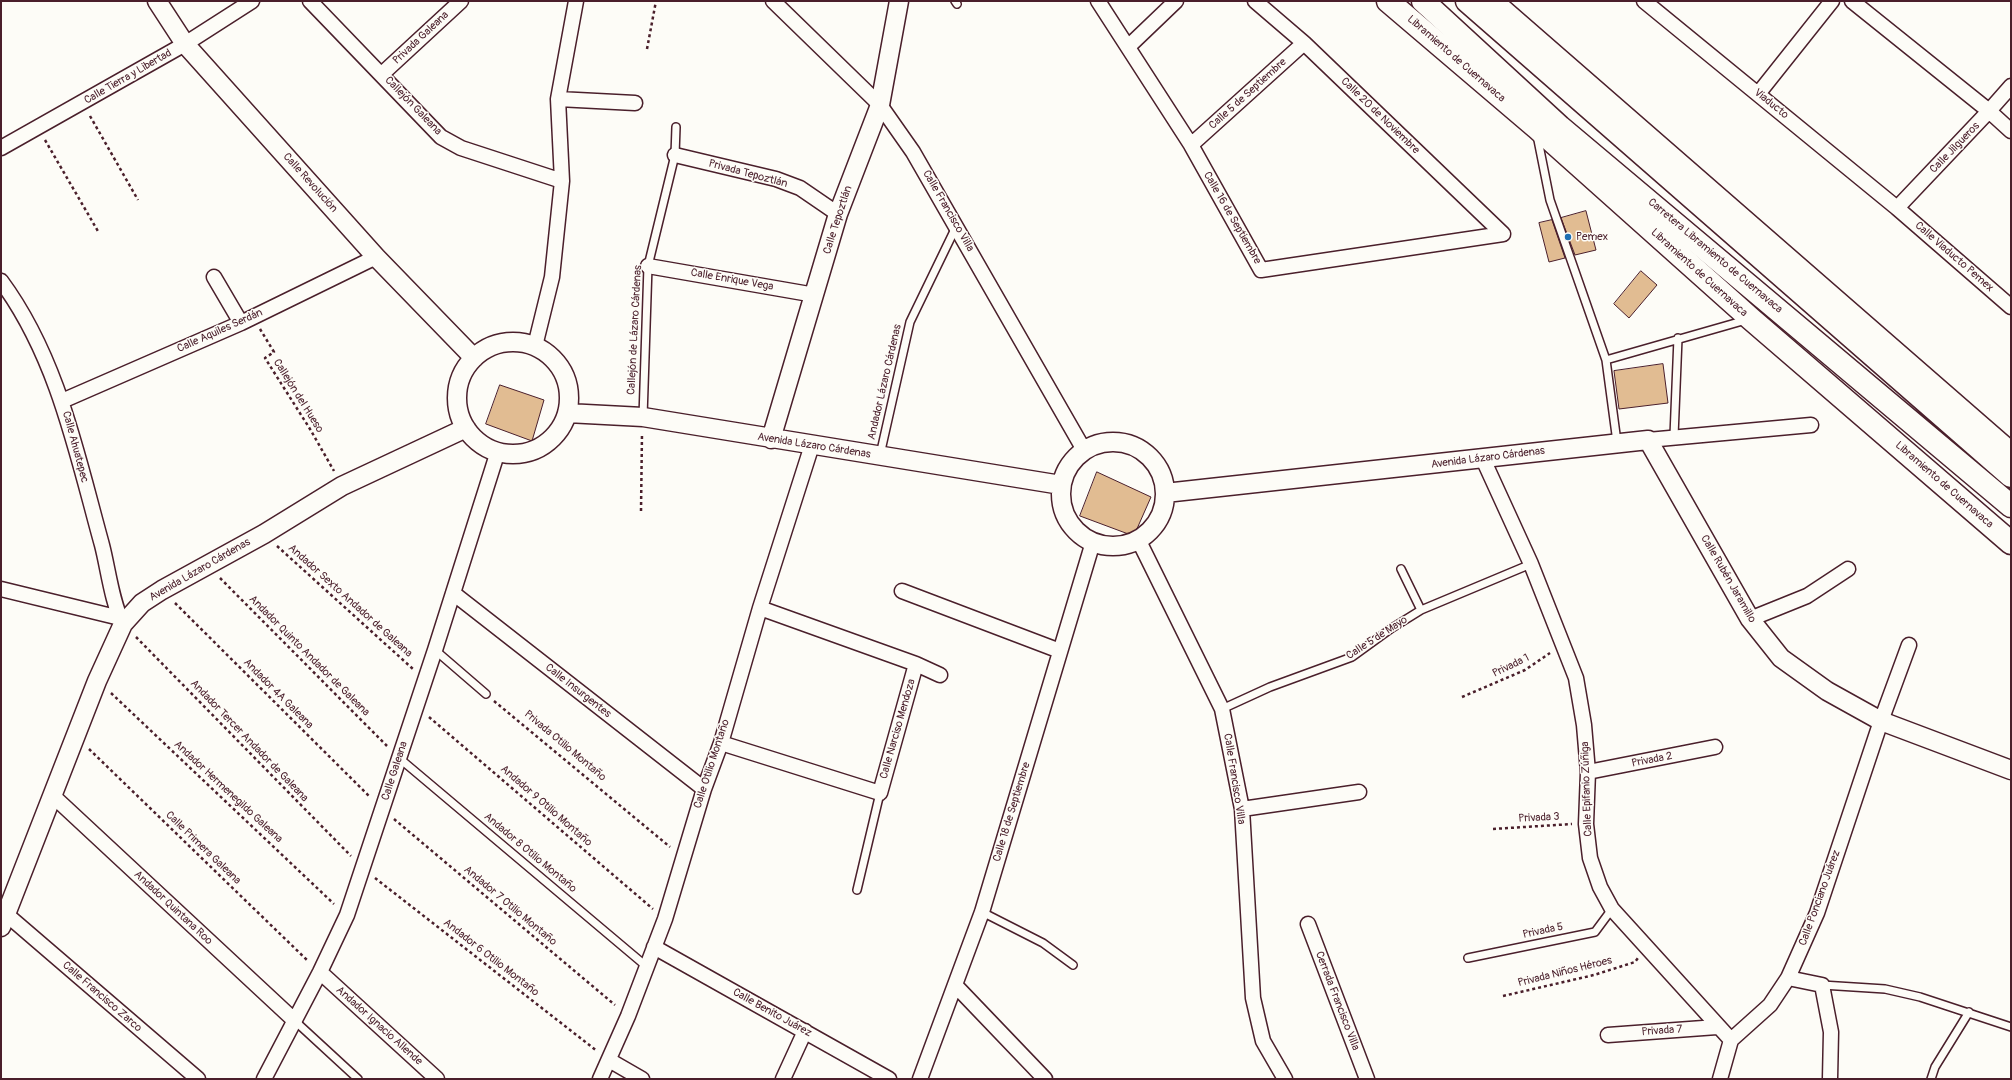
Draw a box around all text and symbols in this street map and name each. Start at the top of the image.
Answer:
street label: Privada Galeana [390,9,452,67]
street label: Libramiento de Cuernavaca [1404,13,1508,105]
street label: Calle Tierra y Libertad [82,47,174,107]
street label: Calle 5 de Septiembre [1207,56,1289,132]
street label: Callejón Galeana [382,74,444,138]
street label: Calle 20 de Noviembre [1338,75,1422,157]
street label: Viaducto [1751,86,1791,122]
street label: Calle Jilgueros [1927,120,1983,176]
street label: Calle Revolución [280,151,340,215]
street label: Privada Tepoztlán [707,157,789,191]
street label: Calle Francisco Villa [919,168,977,254]
street label: Calle 16 de Septiembre [1200,170,1264,266]
street label: Calle Tepoztlán [821,184,855,256]
street label: Carretera Libramiento de Cuernavaca [1645,196,1785,316]
street label: Calle Viaducto Pemex [1912,219,1996,295]
street label: Libramiento de Cuernavaca [1648,226,1750,320]
place label: Pemex [1576,230,1608,244]
marker: Pemex [1563,232,1573,242]
street label: Callejón de Lázaro Cárdenas [625,265,645,395]
street label: Calle Enrique Vega [690,266,774,294]
street label: Calle Aquiles Serdán [175,306,265,356]
street label: Andador Lázaro Cárdenas [865,323,905,441]
street label: Callejón del Hueso [270,357,326,435]
street label: Calle Ahuatepec [59,410,91,484]
street label: Avenida Lázaro Cárdenas [756,431,872,461]
street label: Libramiento de Cuernavaca [1892,439,1996,531]
street label: Avenida Lázaro Cárdenas [1430,444,1546,472]
street label: Calle Rubén Jaramillo [1698,533,1758,625]
street label: Avenida Lázaro Cárdenas [147,536,253,604]
street label: Andador Sexto Andador de Galeana [285,542,415,660]
street label: Andador Quinto Andador de Galeana [246,593,372,719]
street label: Calle 5 de Mayo [1344,613,1410,663]
street label: Privada 1 [1490,651,1532,681]
street label: Andador 4A Galeana [240,656,316,732]
street label: Calle Insurgentes [542,661,614,721]
street label: Andador Tercer Andador de Galeana [187,677,311,805]
street label: Calle Narciso Mendoza [877,677,919,781]
street label: Privada Otilio Montaño [521,708,609,784]
street label: Calle Otilio Montaño [691,718,733,810]
street label: Calle Francisco Villa [1220,733,1248,825]
street label: Andador Hermenegildo Galeana [171,738,285,846]
street label: Calle Galeana [379,740,411,802]
street label: Calle Epifanio Zúñiga [1579,741,1595,837]
street label: Privada 2 [1631,750,1673,770]
street label: Calle 18 de Septiembre [991,761,1033,863]
street label: Andador 9 Otilio Montaño [497,763,595,849]
street label: Calle Primera Galeana [163,809,243,887]
street label: Andador 8 Otilio Montaño [481,810,579,896]
street label: Privada 3 [1518,810,1560,826]
street label: Calle Ponciano Juárez [1797,848,1843,948]
street label: Andador 7 Otilio Montaño [461,863,559,949]
street label: Andador Quintana Roo [131,868,215,948]
street label: Andador 6 Otilio Montaño [440,916,542,1000]
street label: Privada 5 [1522,920,1564,942]
street label: Cerrada Francisco Villa [1312,950,1362,1052]
street label: Privada Niños Héroes [1516,954,1614,990]
street label: Calle Francisco Zarco [60,959,144,1035]
street label: Andador Ignacio Allende [333,984,425,1068]
street label: Calle Benito Juárez [730,986,814,1040]
street label: Privada 7 [1641,1023,1683,1039]

